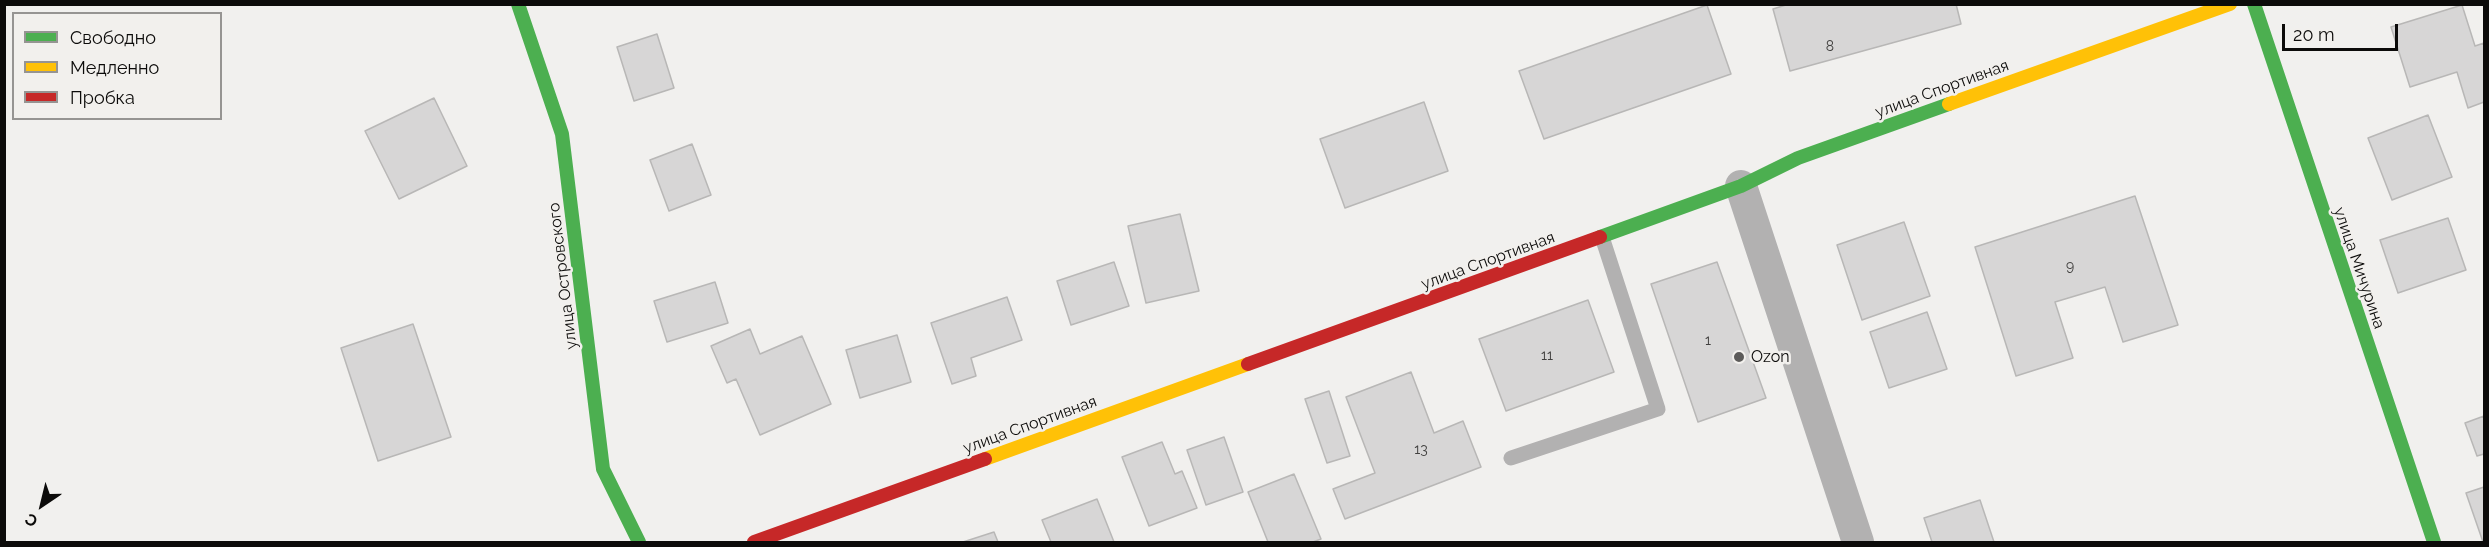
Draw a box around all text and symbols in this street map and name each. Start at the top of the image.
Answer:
legend [12,12,222,120]
scale bar [2285,12,2400,50]
text: 20 m [2293,24,2335,45]
text: Свободно [70,27,156,48]
house number: 8 [1826,39,1834,55]
street label: улица Спортивная [1873,56,2011,122]
text: Медленно [70,57,159,78]
text: Пробка [70,87,135,108]
street label: улица Островского [544,201,582,351]
street label: улица Мичурина [2329,205,2389,331]
street label: улица Спортивная [1419,228,1557,294]
house number: 9 [2066,259,2074,275]
house number: 1 [1705,333,1711,349]
place label: Ozon [1751,347,1790,367]
house number: 11 [1541,348,1553,364]
marker: Ozon [1732,350,1746,364]
street label: улица Спортивная [961,392,1099,458]
house number: 13 [1414,442,1428,458]
north arrow [12,475,72,535]
text: С [21,509,41,531]

